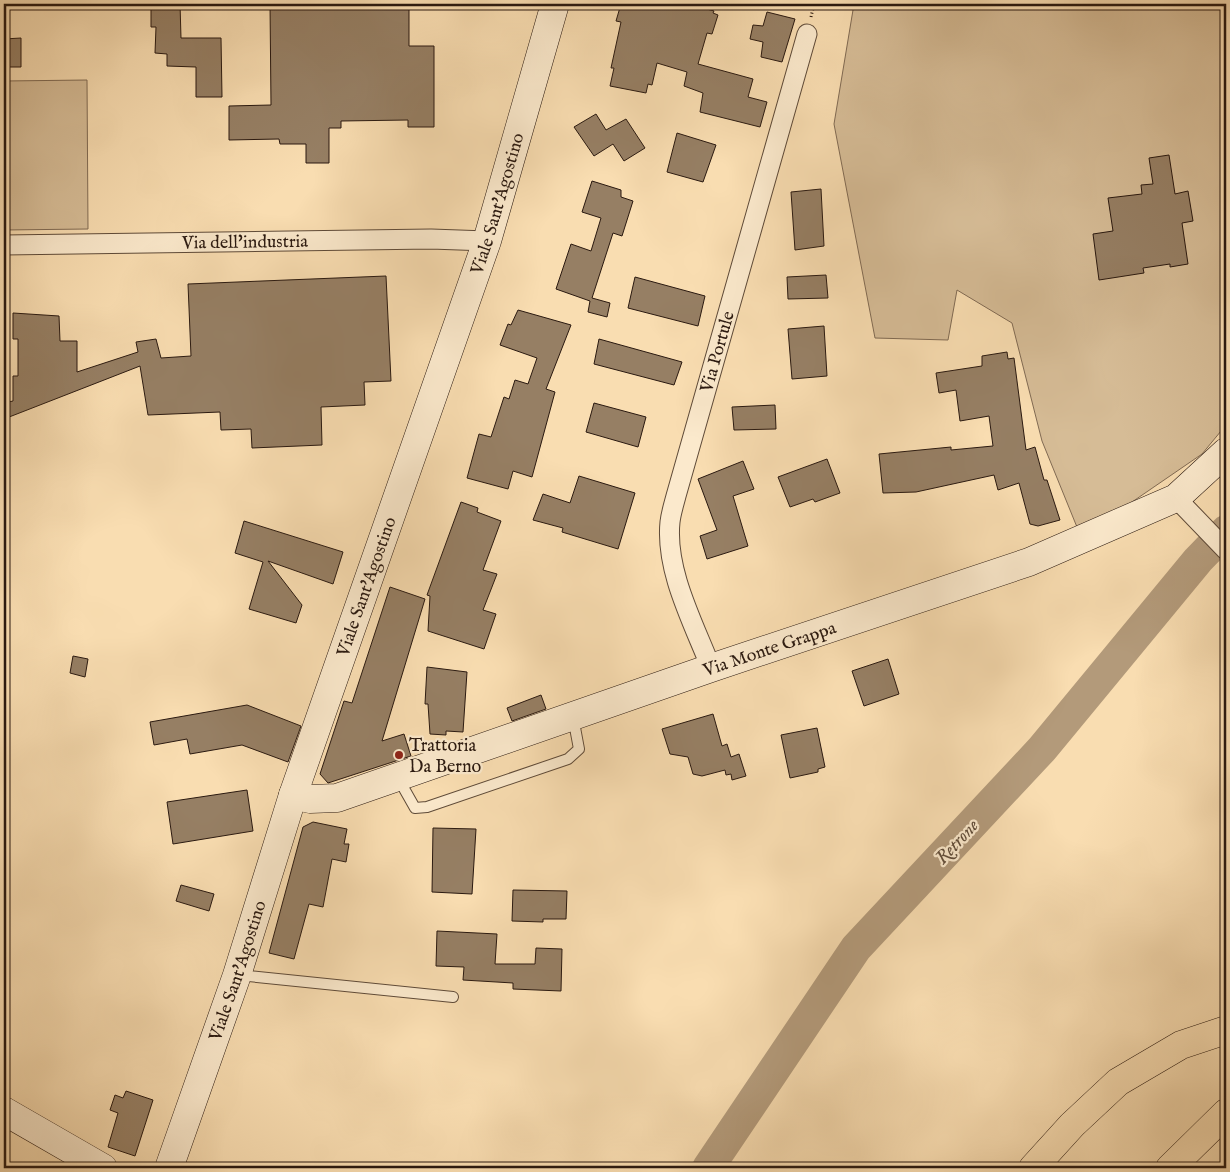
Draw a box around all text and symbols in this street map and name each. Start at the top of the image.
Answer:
street label: Viale Sant'Agostino [466,130,531,279]
street label: Via dell'industria [181,231,308,256]
street label: Via Portule [696,309,741,396]
street label: Viale Sant'Agostino [332,514,403,661]
street label: Via Monte Grappa [699,617,840,683]
place label: Trattoria Da Berno [409,735,482,779]
marker: Trattoria Da Berno [393,749,405,761]
water label: Retrone [930,814,985,870]
street label: Viale Sant'Agostino [204,898,273,1045]

